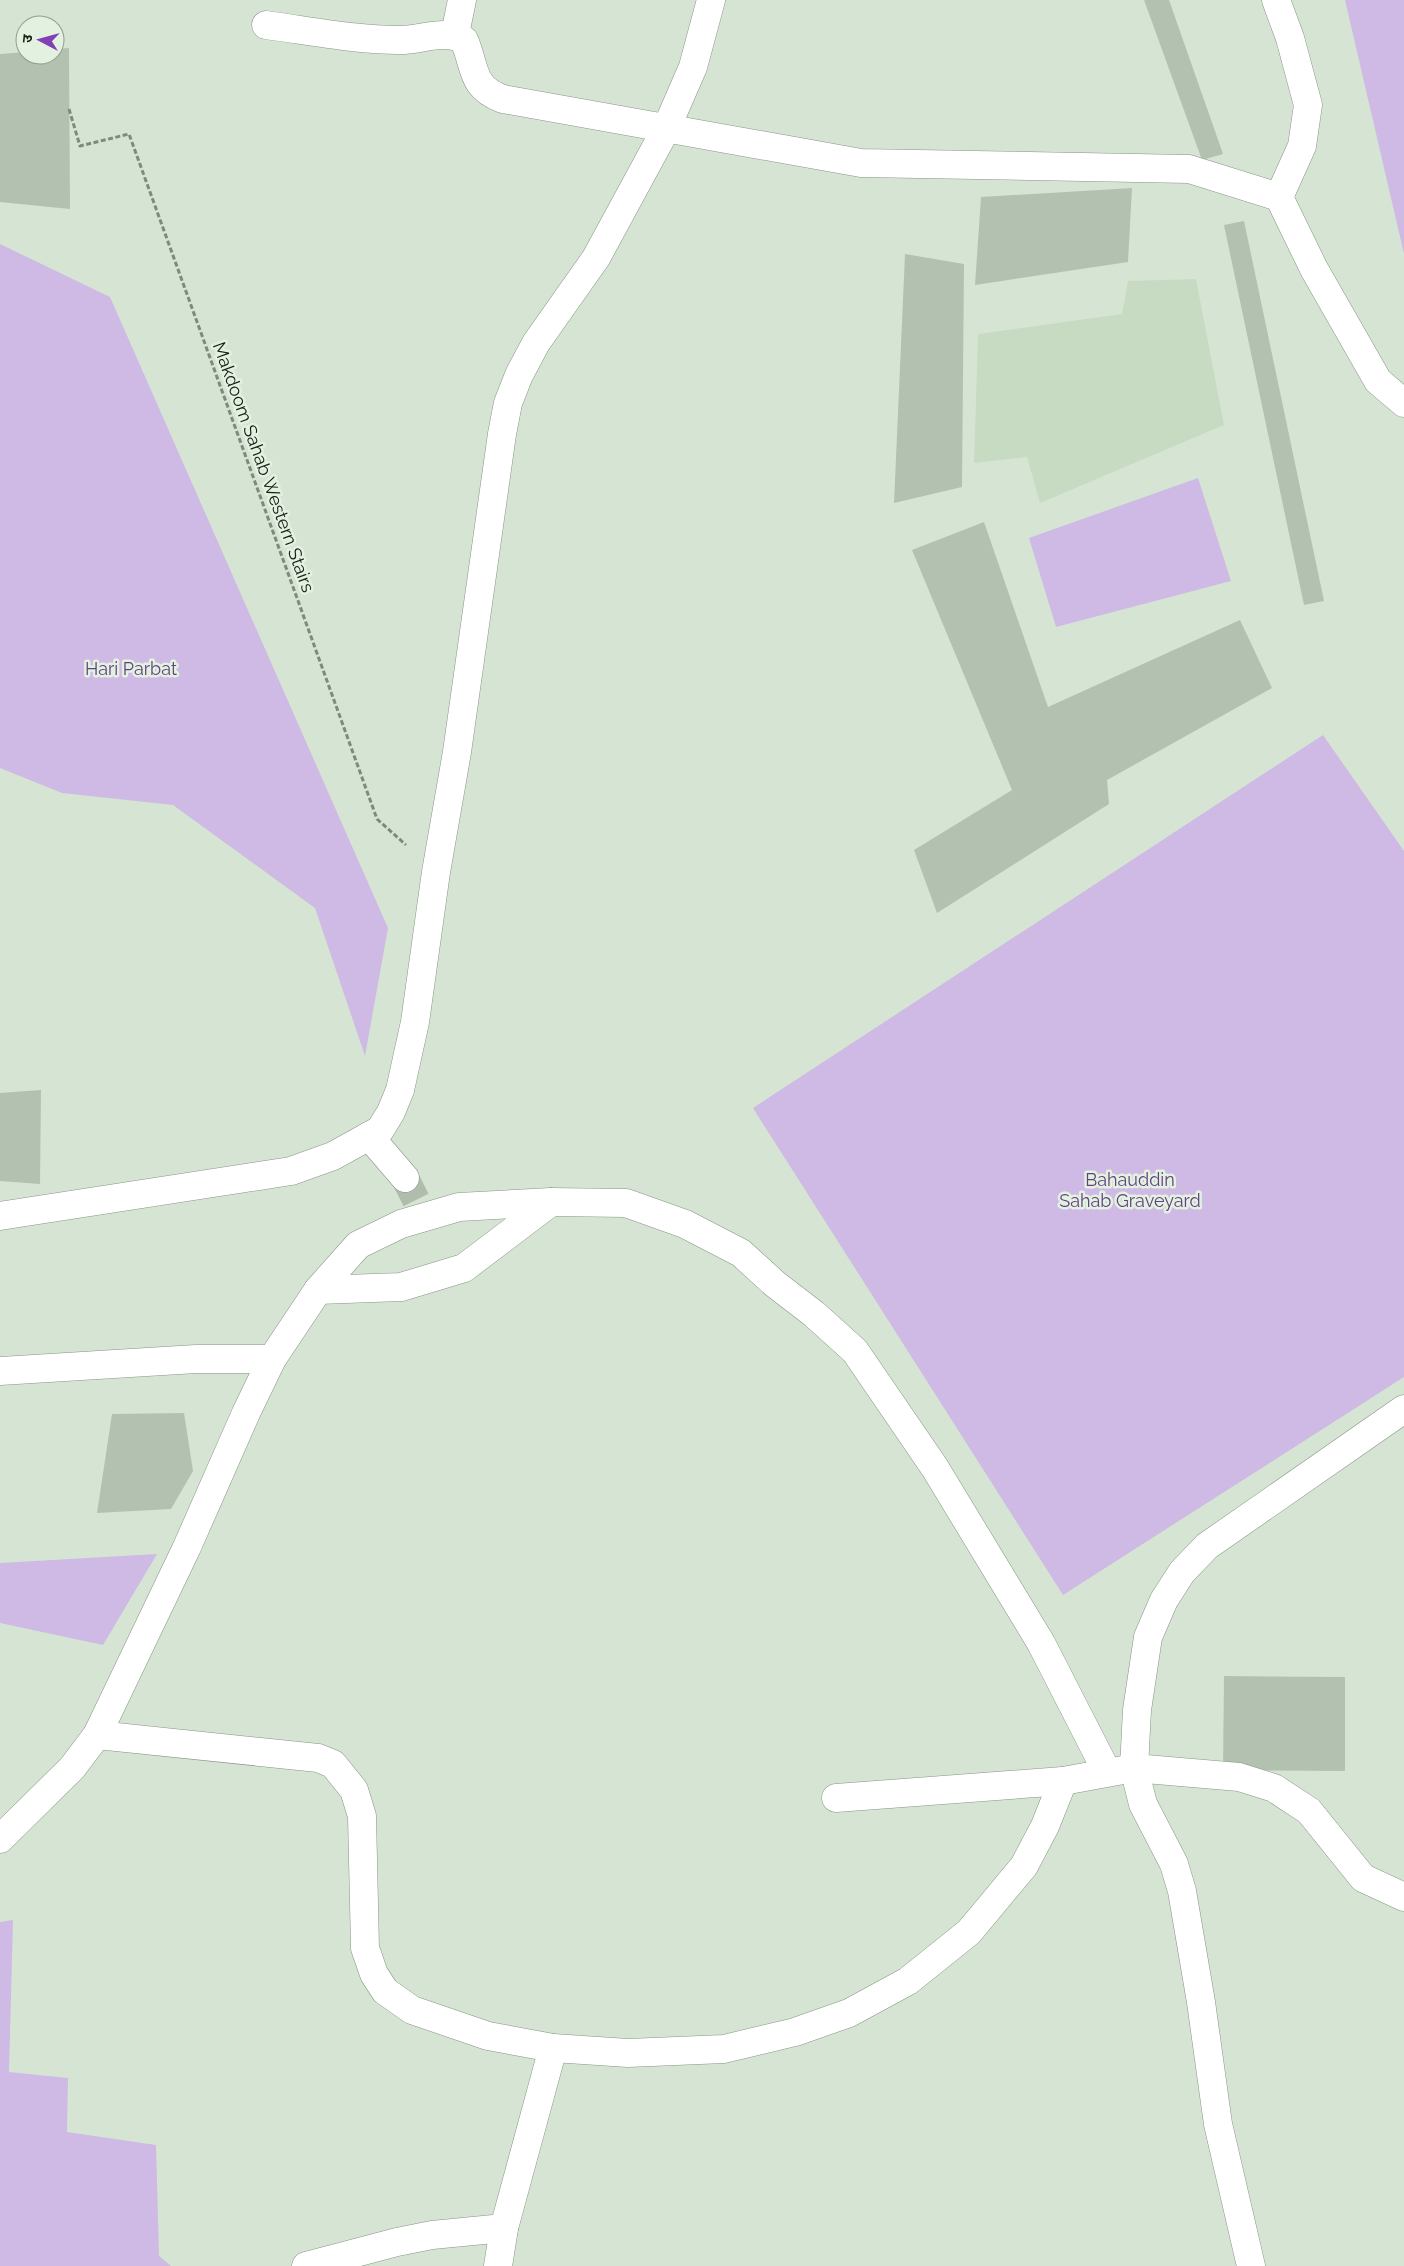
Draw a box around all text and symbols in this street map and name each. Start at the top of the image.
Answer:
north arrow [15,15,65,65]
text: उ [19,33,36,44]
street label: Makdoom Sahab Western Stairs [209,339,319,595]
park label: Hari Parbat [85,658,177,679]
park label: Bahauddin Sahab Graveyard [1059,1169,1201,1211]

